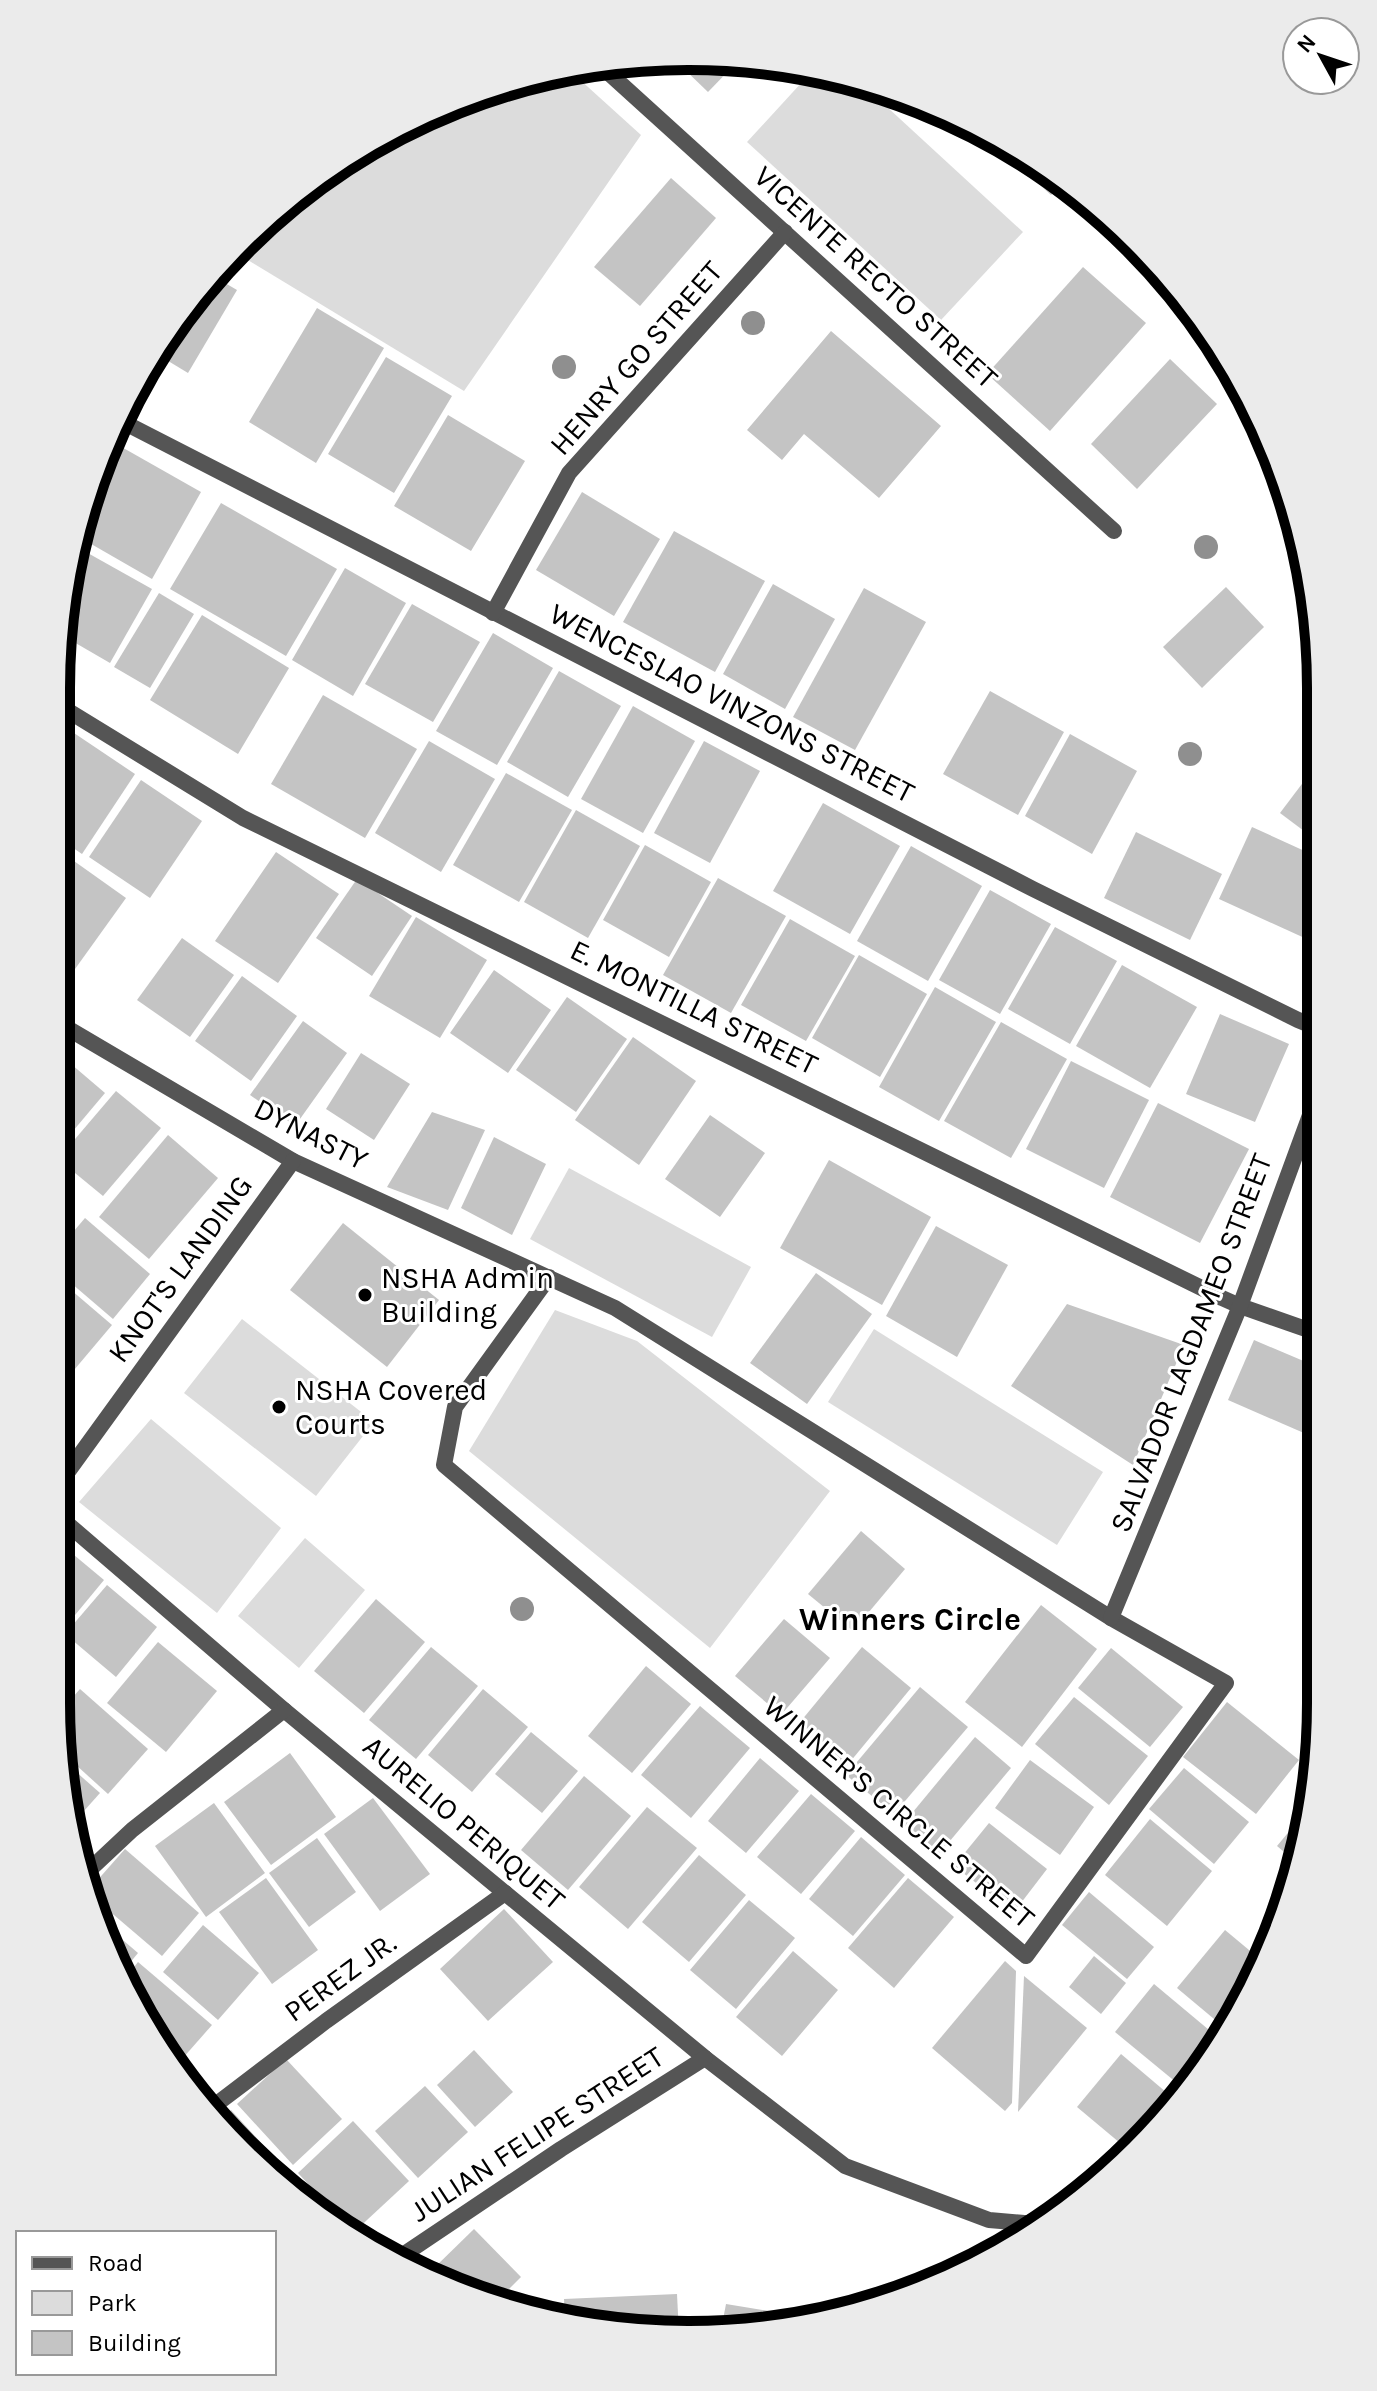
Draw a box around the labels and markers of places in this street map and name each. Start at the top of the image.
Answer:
place label: NSHA Admin Building [381,1260,554,1330]
marker: NSHA Admin Building [356,1286,374,1304]
place label: NSHA Covered Courts [295,1372,487,1442]
marker: NSHA Covered Courts [270,1398,288,1416]

